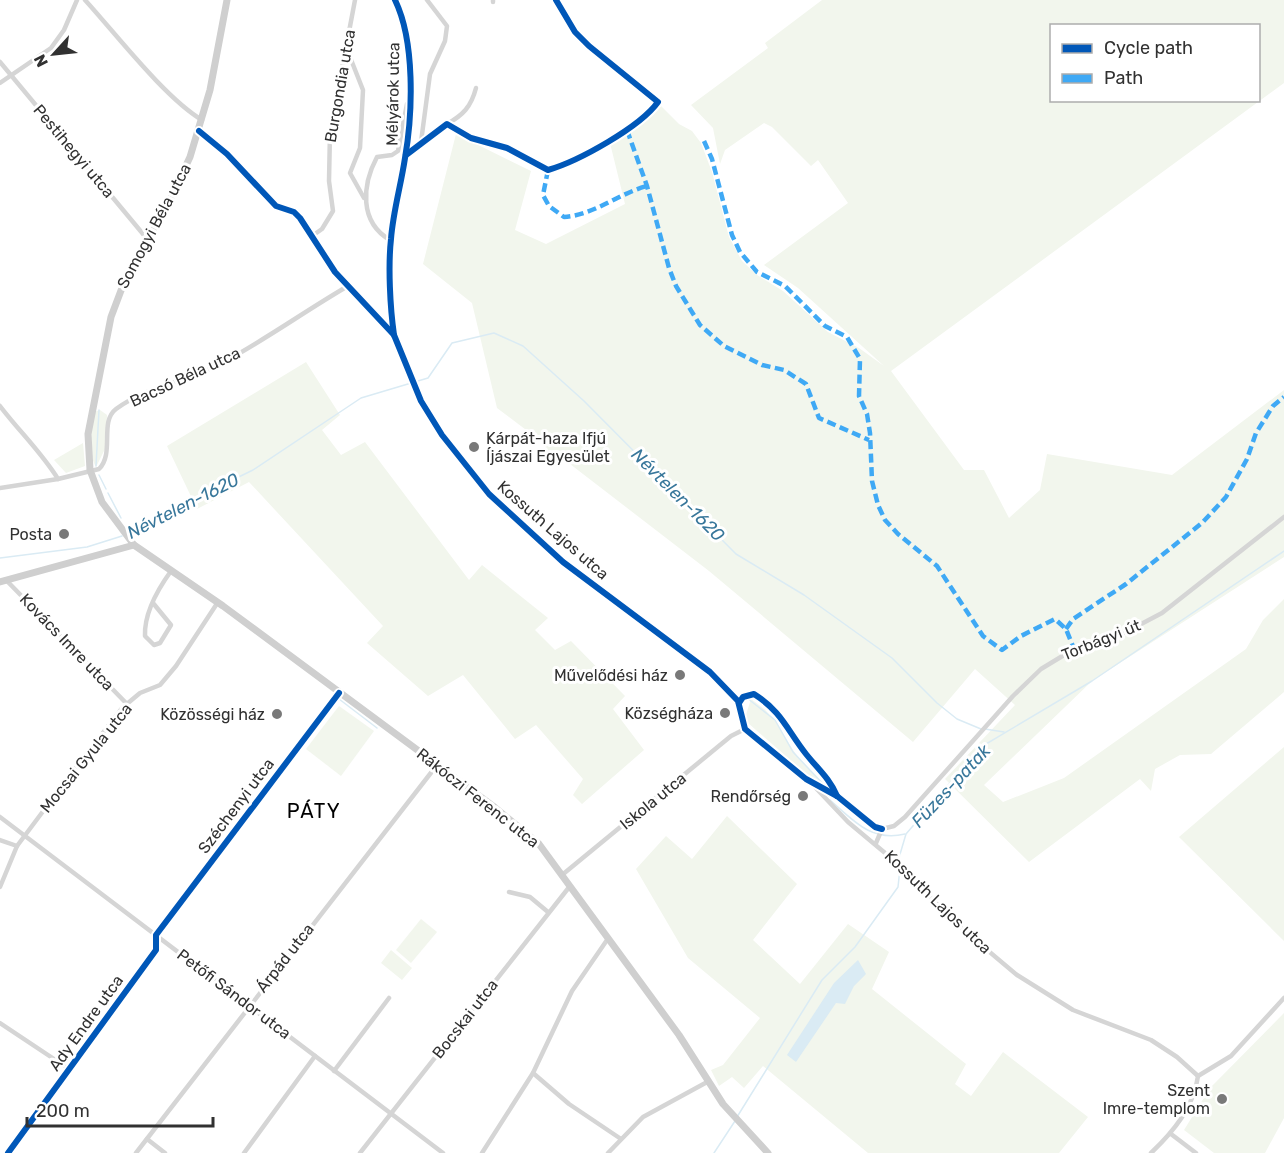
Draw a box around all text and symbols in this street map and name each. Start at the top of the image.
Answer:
north arrow [24,24,84,84]
legend [1050,24,1260,102]
street label: Burgondia utca [321,28,359,144]
text: Cycle path [1104,37,1193,59]
street label: Mélyárok utca [383,42,403,146]
text: N [30,51,52,70]
text: Path [1104,67,1143,89]
street label: Pestihegyi utca [29,101,119,201]
street label: Somogyi Béla utca [113,160,195,292]
street label: Bacsó Béla utca [127,343,243,411]
place label: Kárpát-haza Ifjú Íjászai Egyesület [486,429,610,466]
marker: Kárpát-haza Ifjú Íjászai Egyesület [467,440,481,454]
water label: Névtelen-1620 [627,444,730,547]
water label: Névtelen-1620 [123,468,243,544]
street label: Kossuth Lajos utca [494,477,612,583]
place label: Posta [9,525,52,544]
marker: Posta [57,527,71,541]
street label: Kovács Imre utca [16,590,118,694]
street label: Torbágyi út [1059,616,1143,664]
place label: Művelődési ház [554,666,668,685]
marker: Művelődési ház [673,668,687,682]
street label: Mocsai Gyula utca [36,700,136,816]
place label: Községháza [624,704,713,723]
place label: Közösségi ház [160,705,265,724]
marker: Községháza [718,706,732,720]
marker: Közösségi ház [270,707,284,721]
water label: Füzes-patak [907,739,996,832]
street label: Rákóczi Ferenc utca [413,744,543,852]
street label: Széchenyi utca [194,755,278,857]
street label: Iskola utca [616,769,690,833]
place label: Rendőrség [711,787,791,806]
marker: Rendőrség [796,789,810,803]
district label: PÁTY [287,799,341,823]
street label: Kossuth Lajos utca [881,846,995,958]
street label: Árpád utca [252,920,318,996]
street label: Petőfi Sándor utca [173,945,295,1043]
street label: Ady Endre utca [45,971,127,1075]
street label: Bocskai utca [428,976,502,1062]
place label: Szent Imre-templom [1103,1081,1210,1118]
scale bar [27,1090,213,1128]
marker: Szent Imre-templom [1215,1092,1229,1106]
text: 200 m [36,1100,90,1122]

